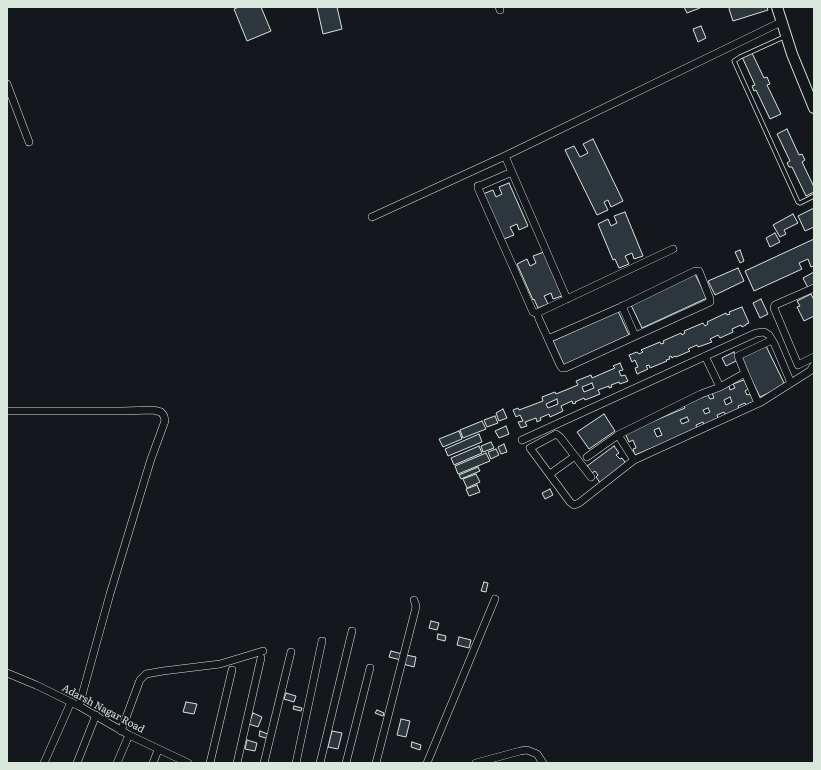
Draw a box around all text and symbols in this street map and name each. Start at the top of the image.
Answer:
street label: Adarsh Nagar Road [60,682,146,736]

